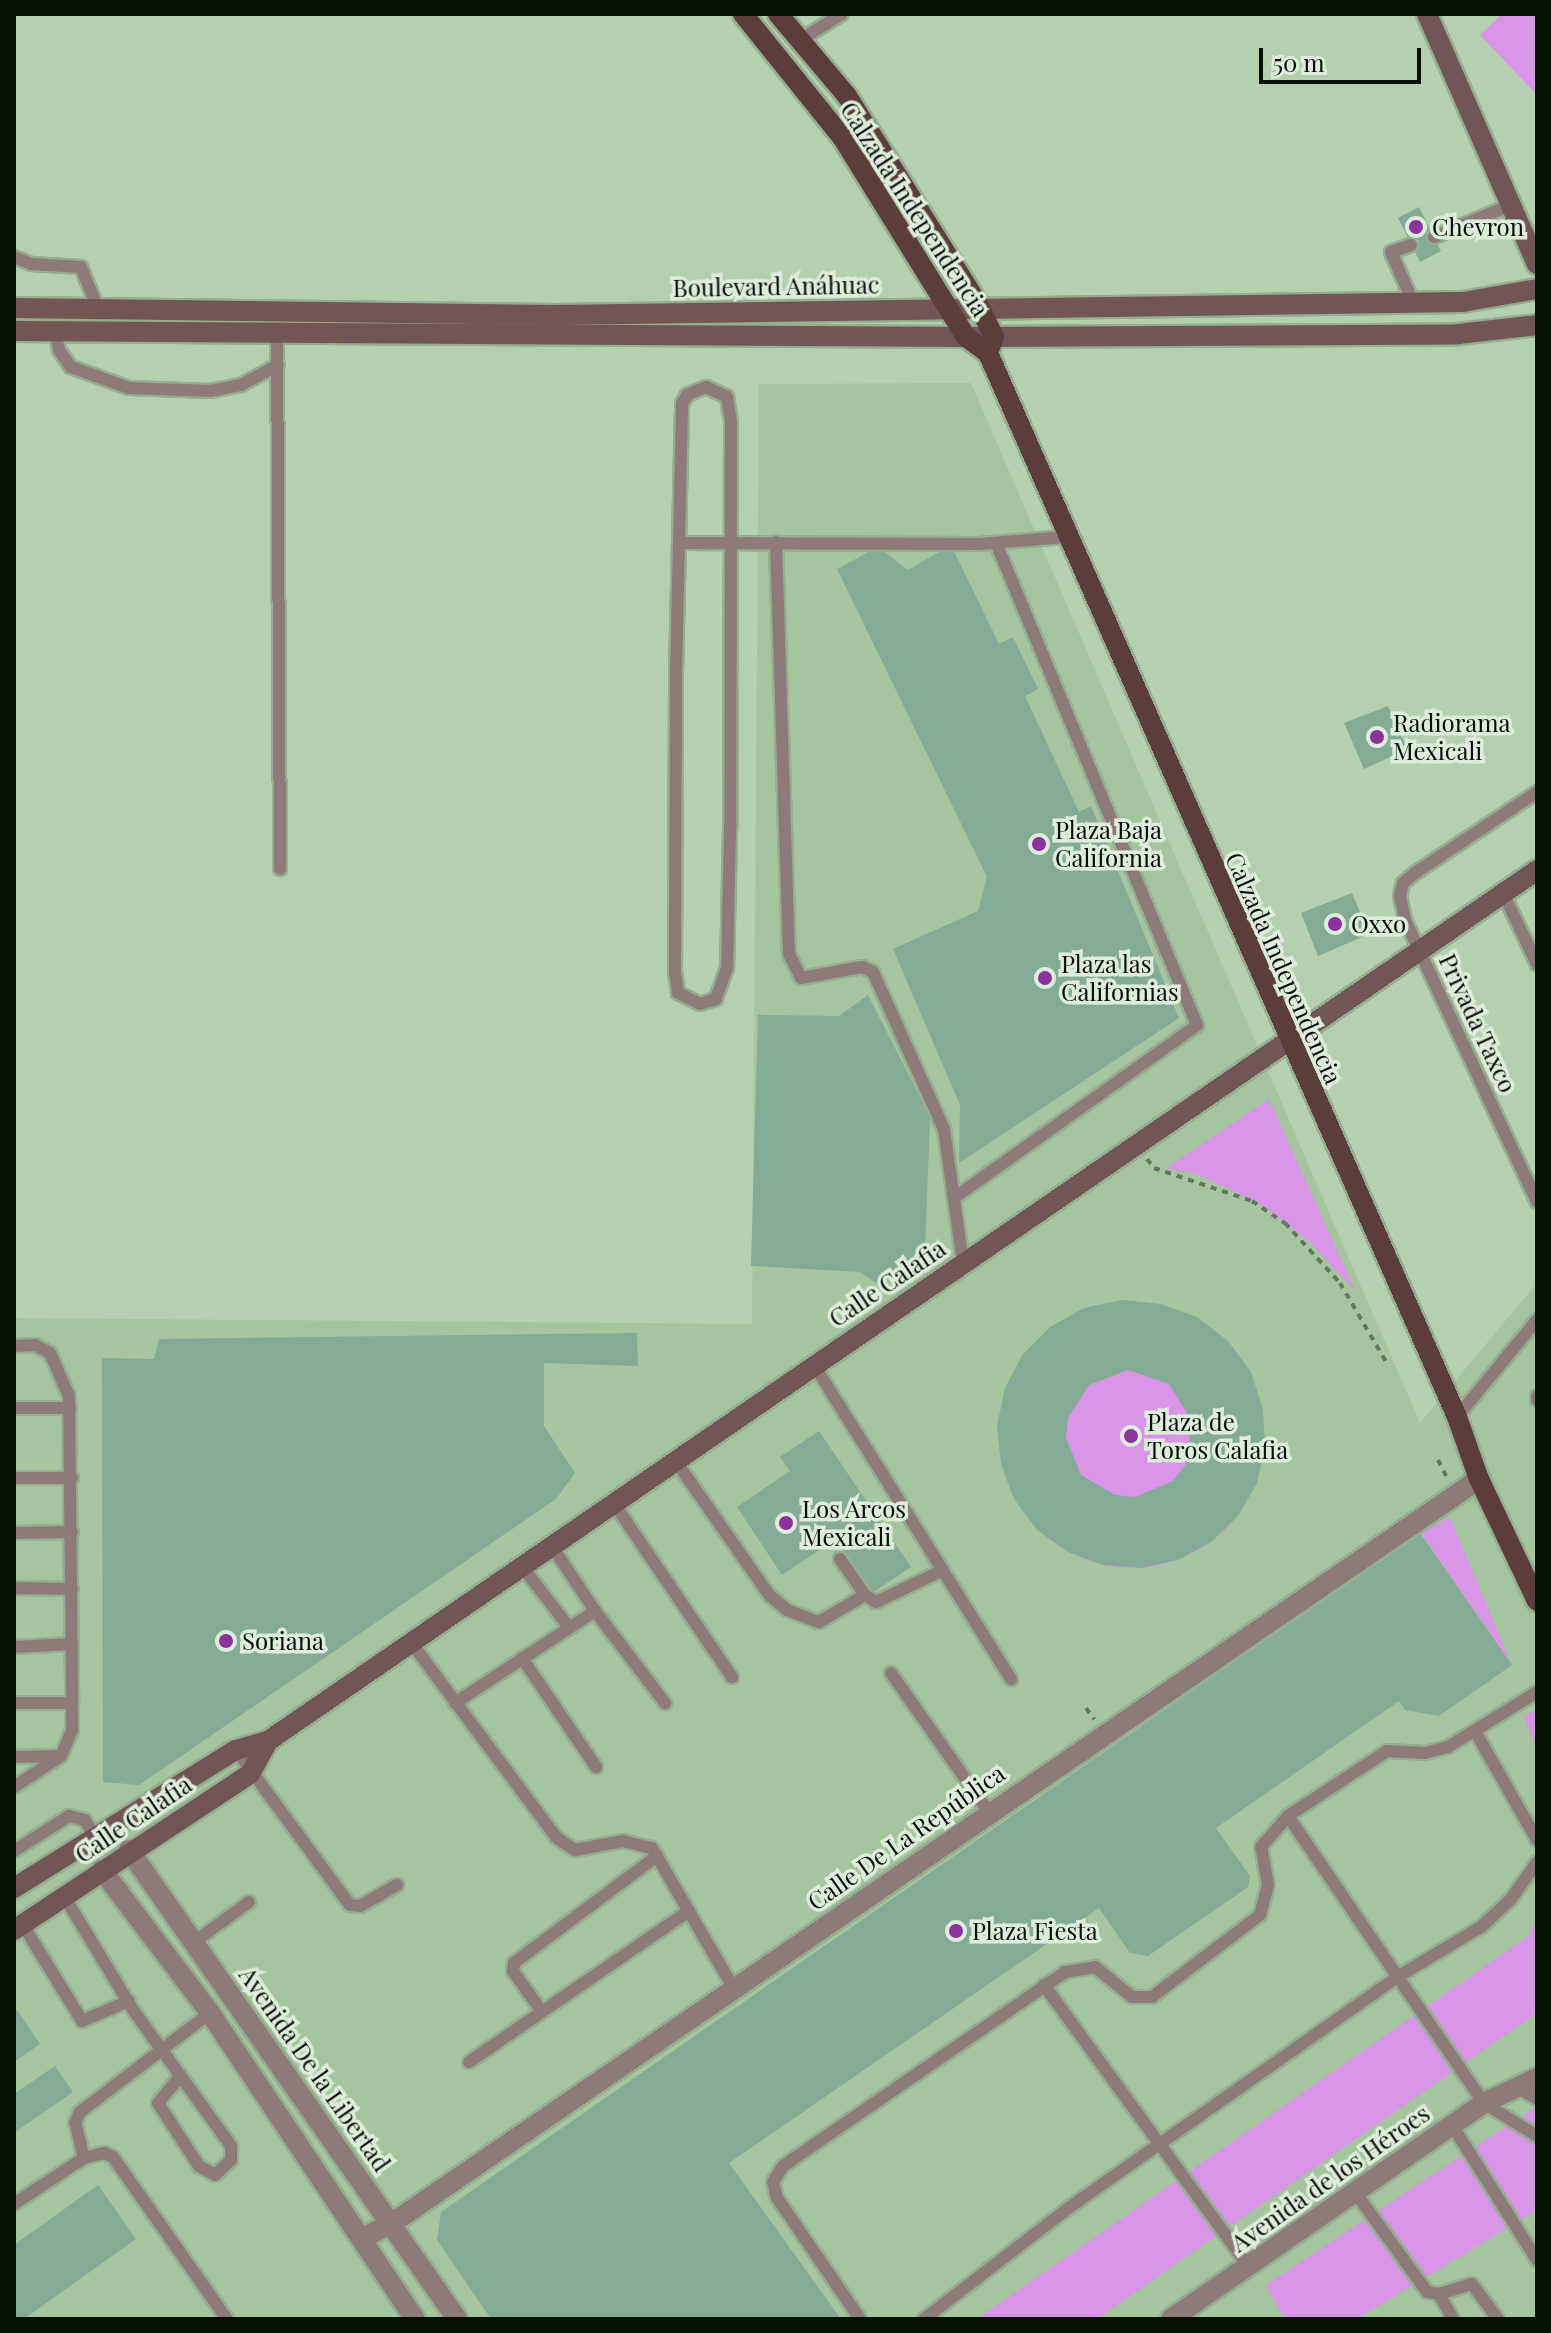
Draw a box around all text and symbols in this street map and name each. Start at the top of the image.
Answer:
scale bar [1263,32,1425,82]
text: 50 m [1273,46,1325,78]
street label: Calzada Independencia [835,96,995,322]
place label: Chevron [1432,213,1524,241]
marker: Chevron [1407,218,1425,236]
street label: Boulevard Anáhuac [672,270,880,302]
place label: Radiorama Mexicali [1393,709,1511,765]
marker: Radiorama Mexicali [1368,728,1386,746]
place label: Plaza Baja California [1055,816,1162,872]
marker: Plaza Baja California [1030,835,1048,853]
street label: Calzada Independencia [1220,848,1348,1088]
place label: Oxxo [1351,910,1406,938]
marker: Oxxo [1326,915,1344,933]
street label: Privada Taxco [1433,949,1523,1097]
place label: Plaza las Californias [1061,950,1179,1006]
marker: Plaza las Californias [1036,969,1054,987]
street label: Calle Calafia [823,1234,951,1332]
place label: Plaza de Toros Calafia [1147,1408,1288,1464]
marker: Plaza de Toros Calafia [1122,1427,1140,1445]
place label: Los Arcos Mexicali [802,1495,907,1551]
marker: Los Arcos Mexicali [777,1514,795,1532]
place label: Soriana [242,1627,324,1655]
marker: Soriana [217,1632,235,1650]
street label: Calle De La República [802,1758,1010,1916]
street label: Calle Calafia [69,1770,197,1868]
place label: Plaza Fiesta [972,1917,1098,1945]
marker: Plaza Fiesta [947,1922,965,1940]
street label: Avenida De la Libertad [233,1961,397,2177]
street label: Avenida de los Héroes [1225,2098,1435,2258]

